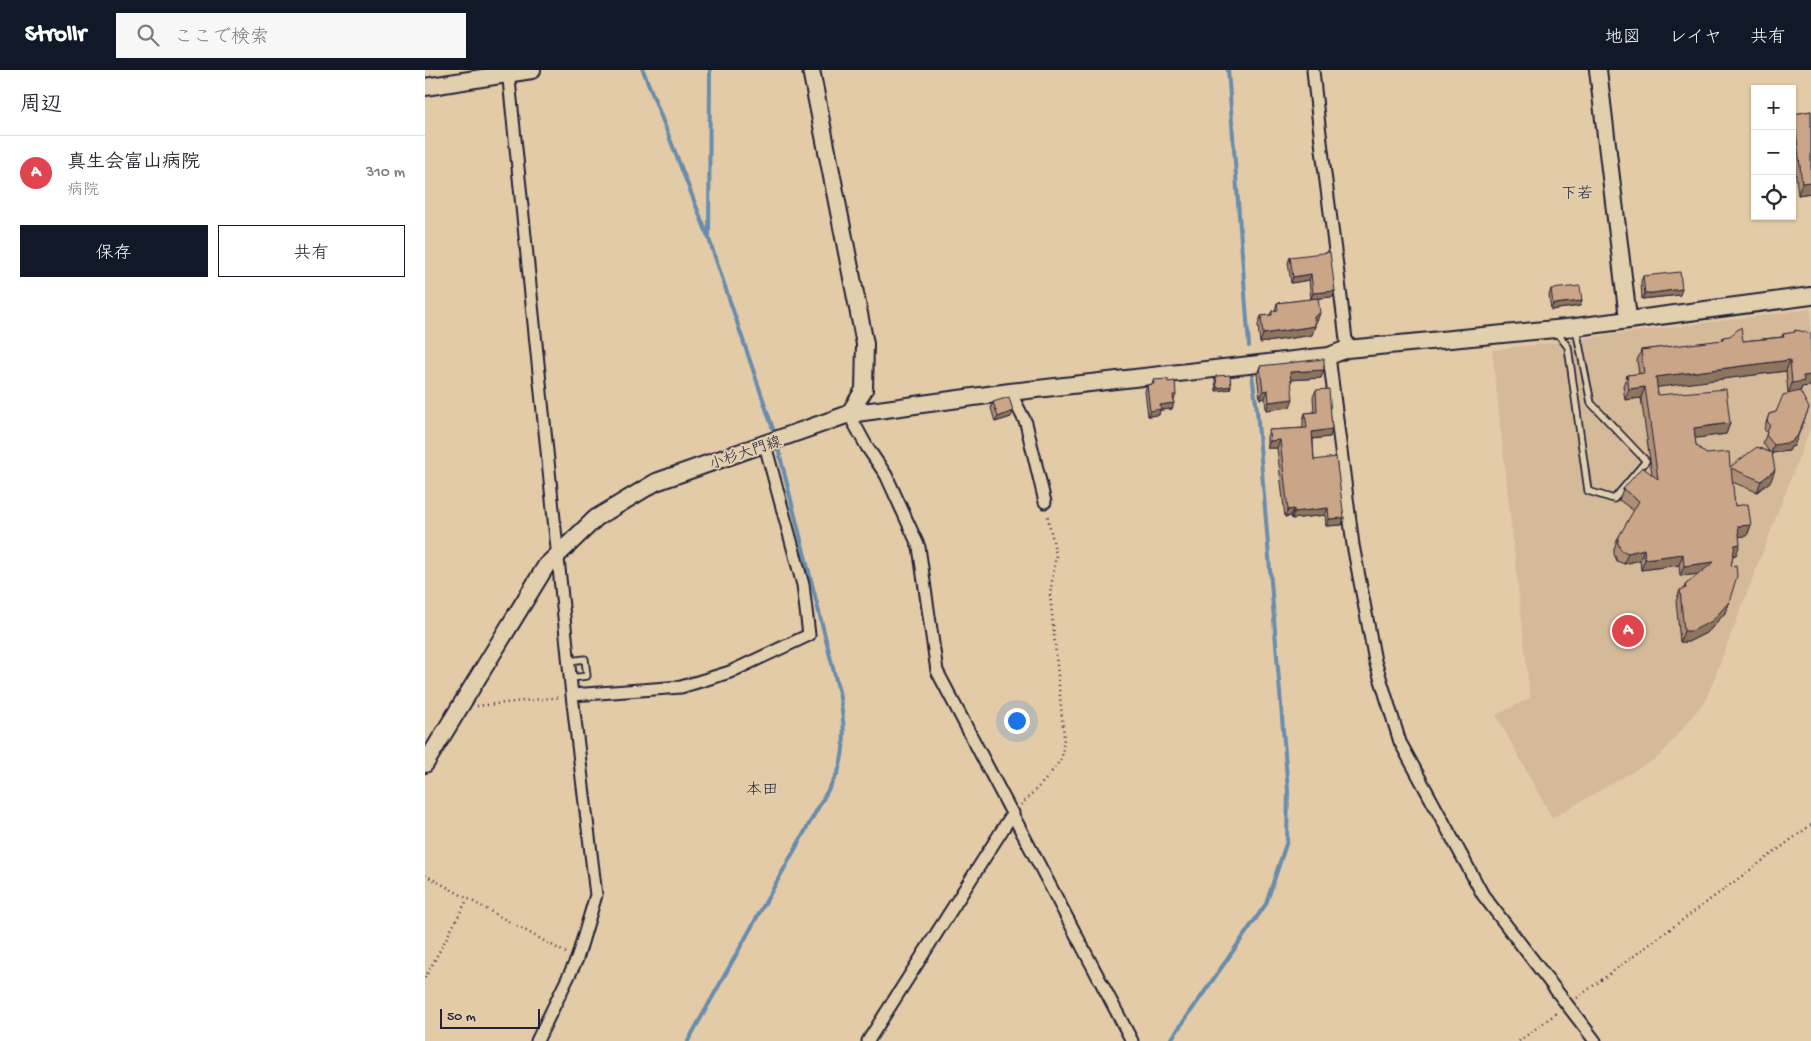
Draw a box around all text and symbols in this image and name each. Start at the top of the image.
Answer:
search box [116,13,466,58]
text: Strollr [25,21,86,50]
icon: search [134,21,162,49]
text: ここで検索 [174,27,269,50]
text: 地図 [1605,28,1641,49]
text: レイヤ [1669,28,1722,49]
text: 共有 [1750,28,1786,49]
map controls [1751,85,1796,220]
button: + [1751,85,1796,130]
text: 周辺 [20,94,62,119]
button: − [1751,130,1796,175]
text: 真生会富山病院 [67,152,200,175]
text: A [31,164,41,183]
text: 310 m [366,164,405,183]
button: locate [1751,175,1796,220]
text: 病院 [67,182,99,201]
district label: 下若 [1561,185,1593,205]
button: 保存 [20,225,208,277]
button: 共有 [218,225,405,277]
street label: 小杉大門線 [707,432,784,475]
pin: A [1612,612,1644,650]
your location [1004,708,1030,734]
district label: 本田 [746,781,778,801]
scale bar [440,1006,540,1029]
text: 50 m [447,1009,476,1026]

